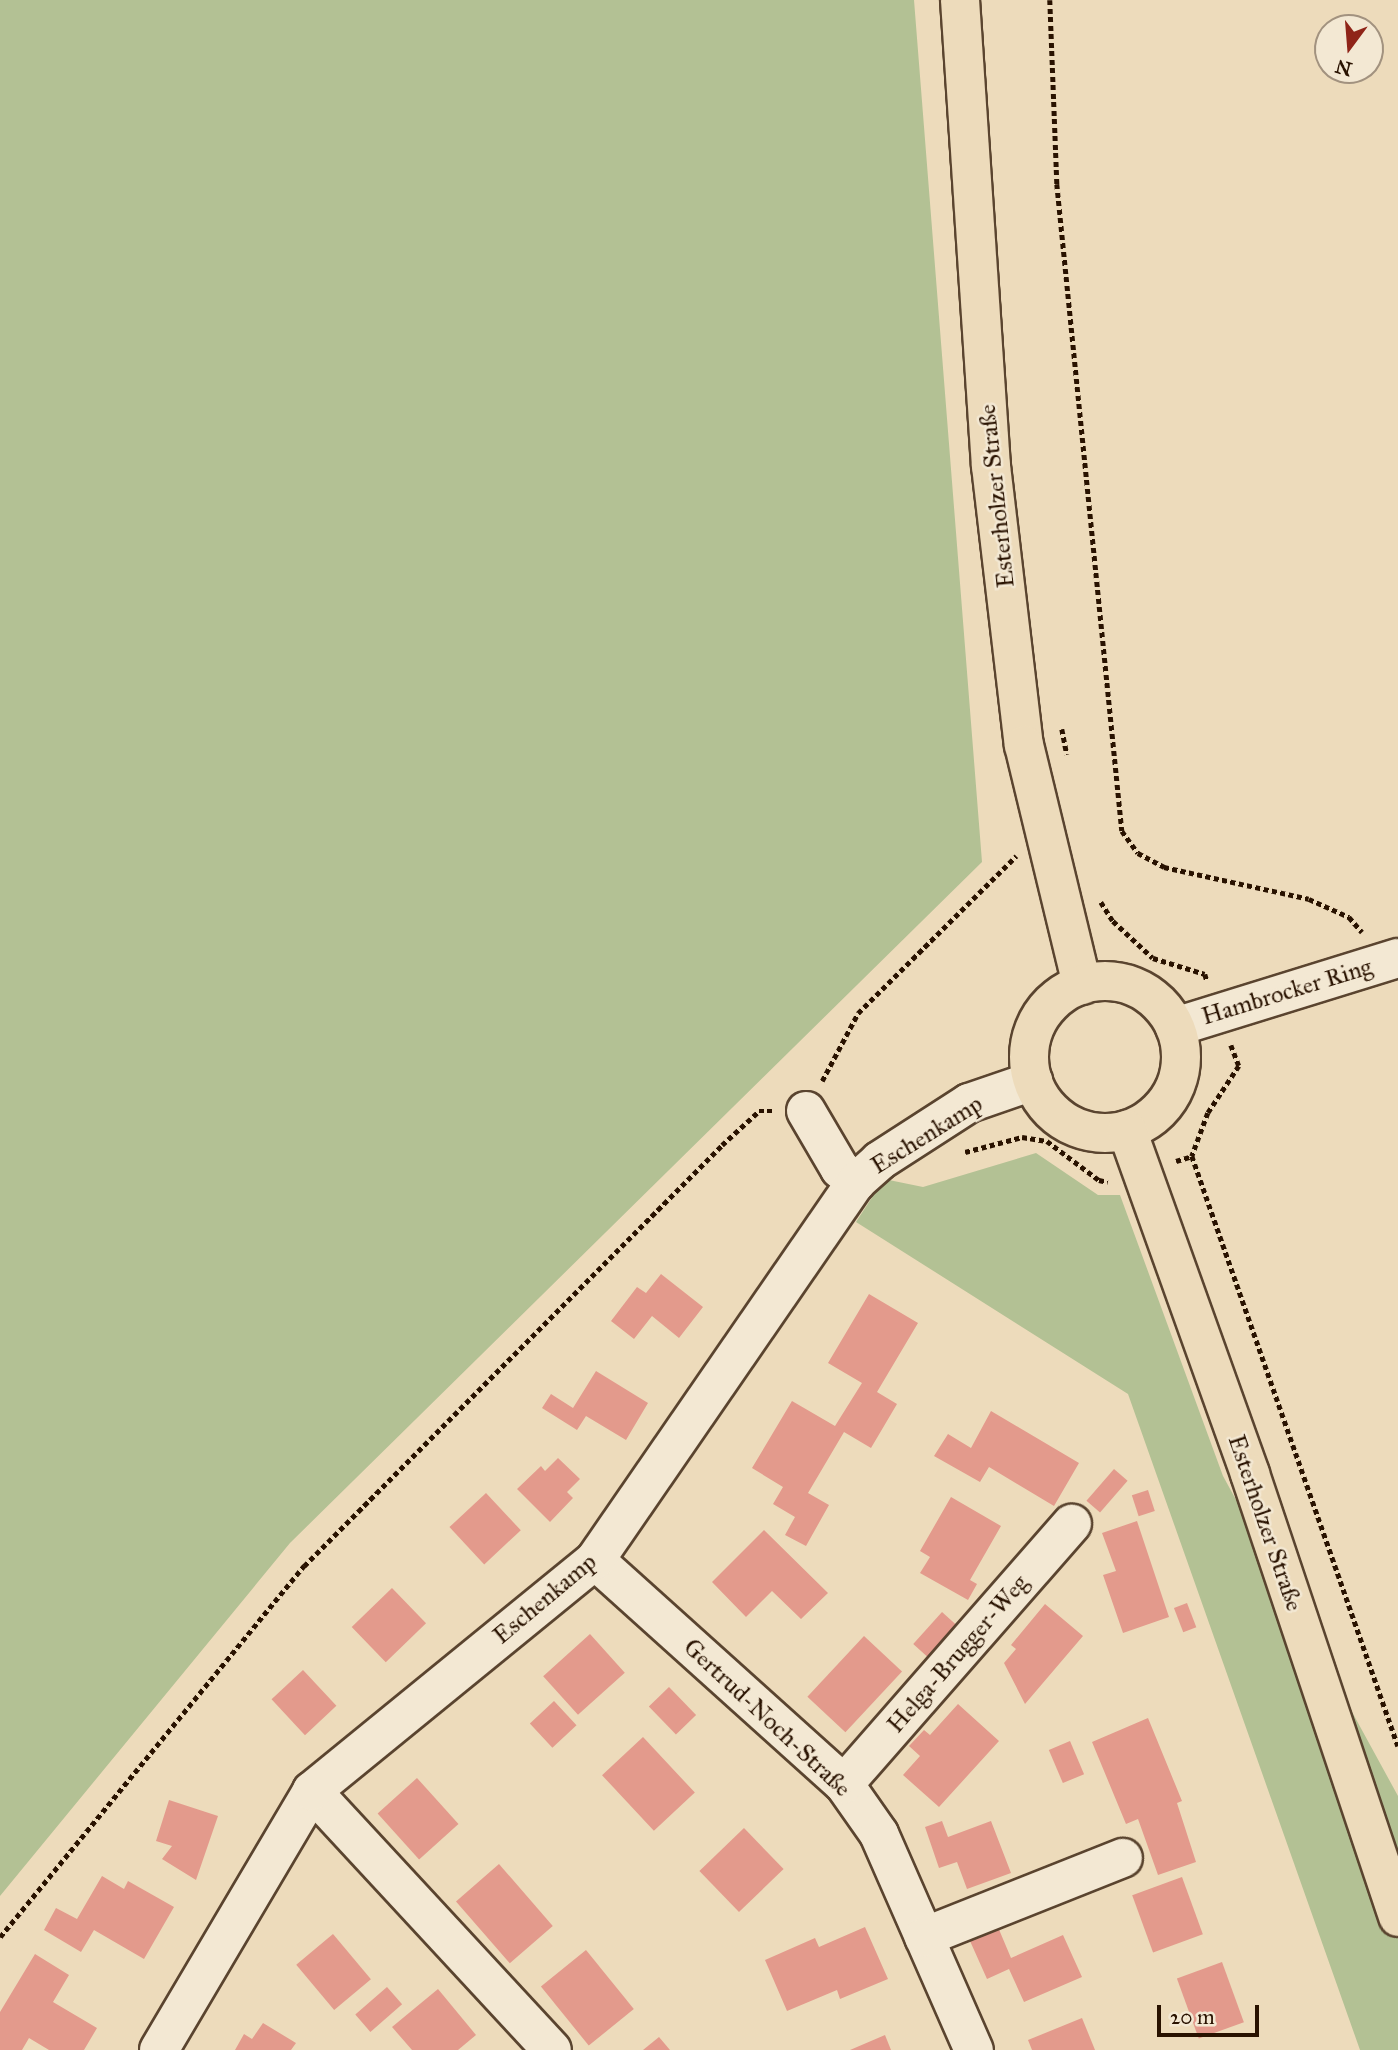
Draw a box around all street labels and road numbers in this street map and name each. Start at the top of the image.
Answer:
street label: Esterholzer Straße [973,403,1021,589]
street label: Hambrocker Ring [1198,952,1376,1032]
street label: Eschenkamp [866,1089,988,1181]
street label: Esterholzer Straße [1221,1431,1309,1615]
street label: Eschenkamp [488,1548,602,1650]
street label: Helga-Brugger-Weg [881,1569,1035,1739]
street label: Gertrud-Noch-Straße [677,1633,857,1803]

